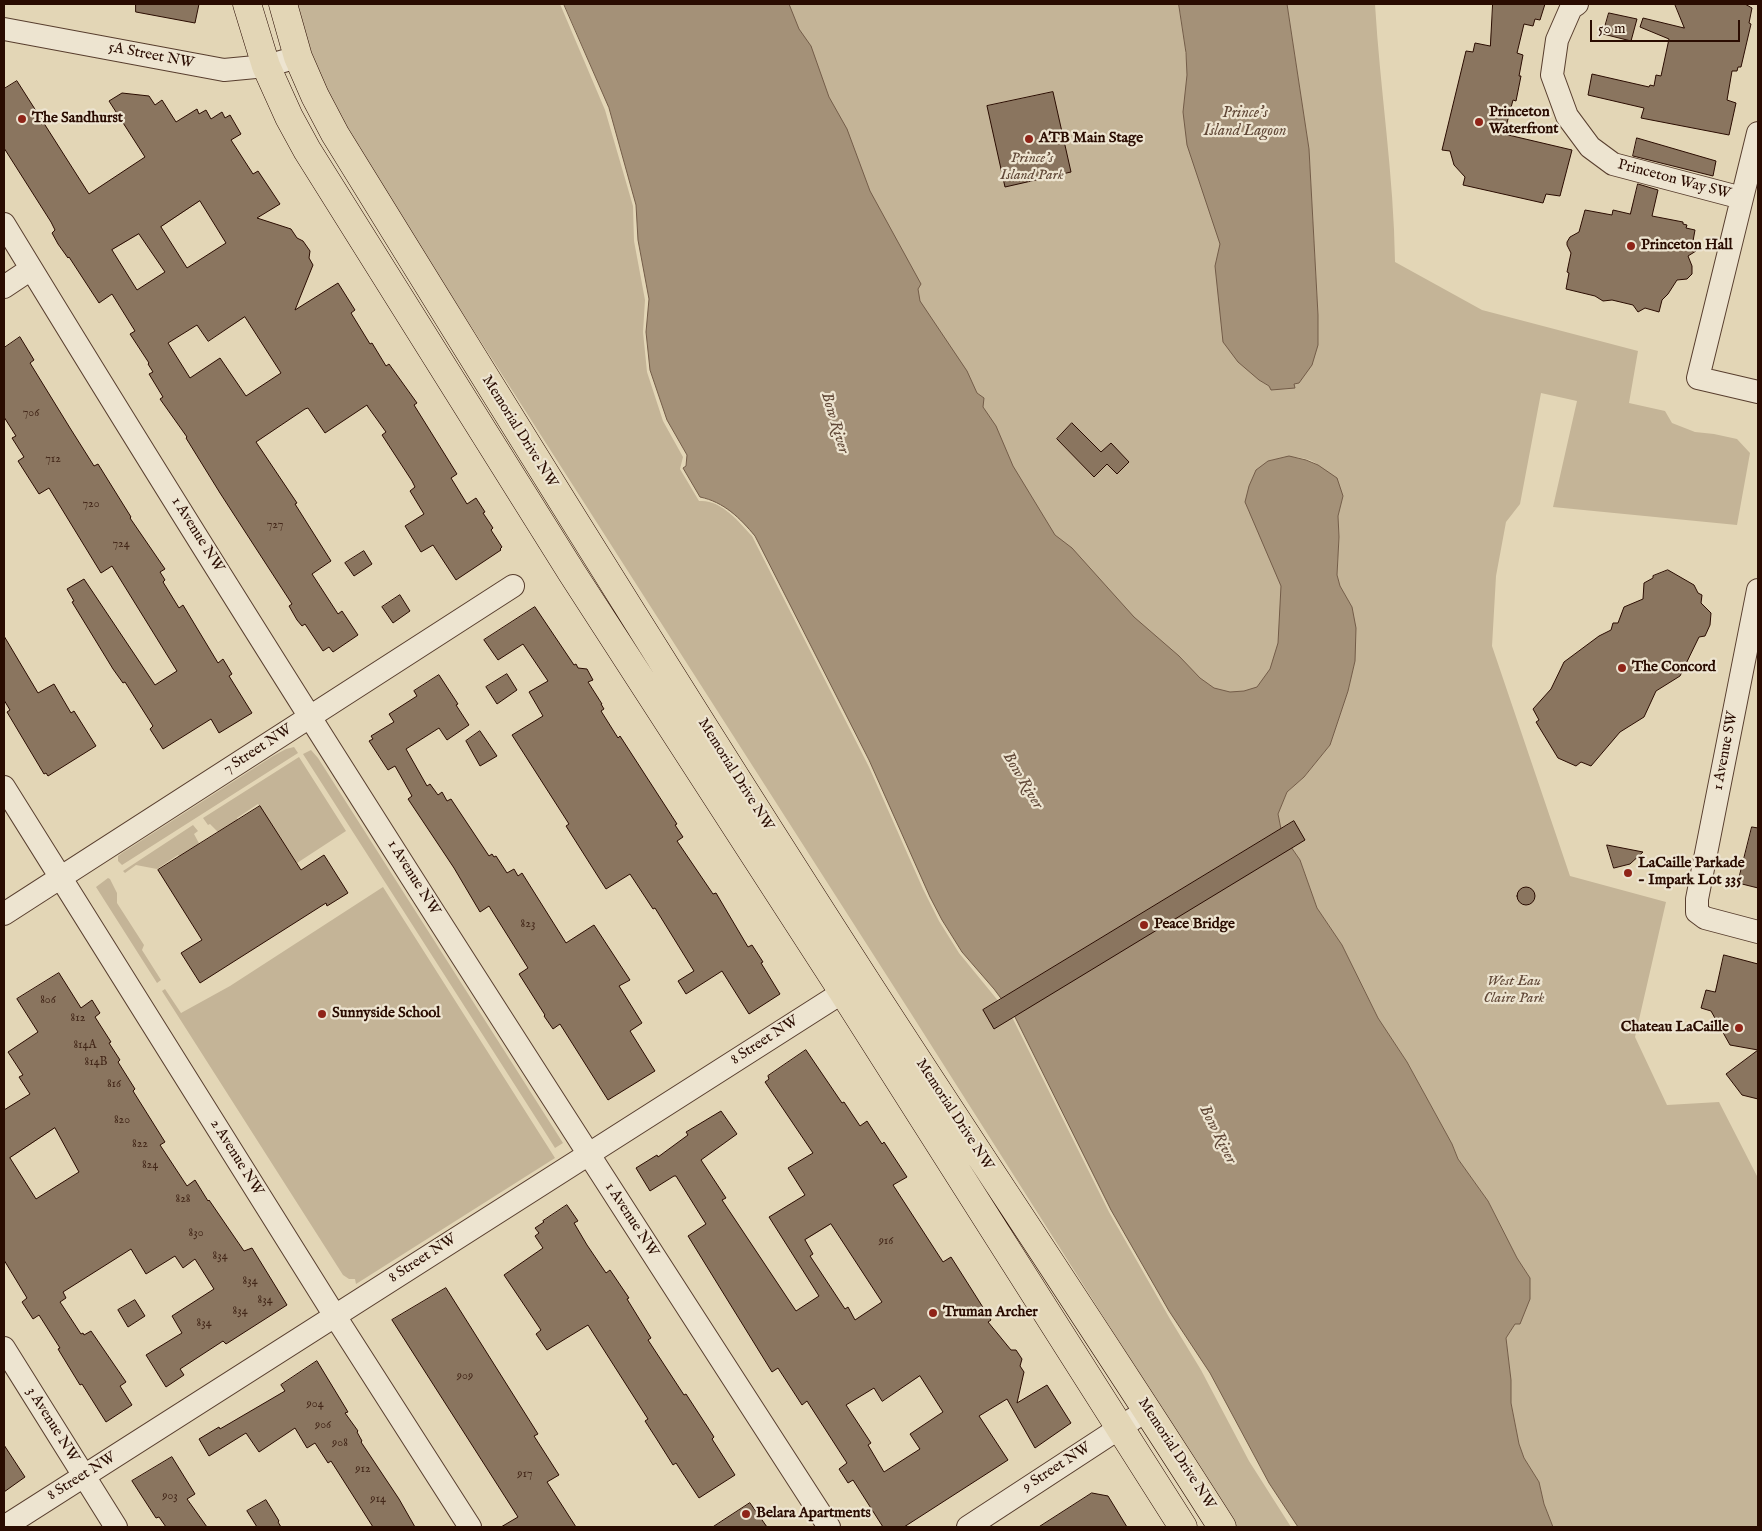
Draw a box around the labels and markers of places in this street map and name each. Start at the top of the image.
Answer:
place label: Princeton Waterfront [1489,104,1558,139]
place label: The Sandhurst [32,110,123,128]
marker: The Sandhurst [16,113,28,125]
marker: Princeton Waterfront [1473,116,1485,128]
place label: ATB Main Stage [1039,130,1143,148]
marker: ATB Main Stage [1023,133,1035,145]
place label: Princeton Hall [1641,237,1732,255]
marker: Princeton Hall [1625,240,1637,252]
place label: The Concord [1632,659,1716,677]
marker: The Concord [1616,662,1628,674]
place label: LaCaille Parkade - Impark Lot 335 [1638,855,1745,890]
marker: LaCaille Parkade - Impark Lot 335 [1622,867,1634,879]
place label: Peace Bridge [1154,916,1235,934]
marker: Peace Bridge [1138,919,1150,931]
place label: Sunnyside School [332,1005,440,1023]
marker: Sunnyside School [316,1008,328,1020]
place label: Chateau LaCaille [1621,1019,1729,1037]
marker: Chateau LaCaille [1733,1022,1745,1034]
place label: Truman Archer [943,1304,1038,1322]
marker: Truman Archer [927,1307,939,1319]
place label: Belara Apartments [756,1505,871,1523]
marker: Belara Apartments [740,1508,752,1520]

